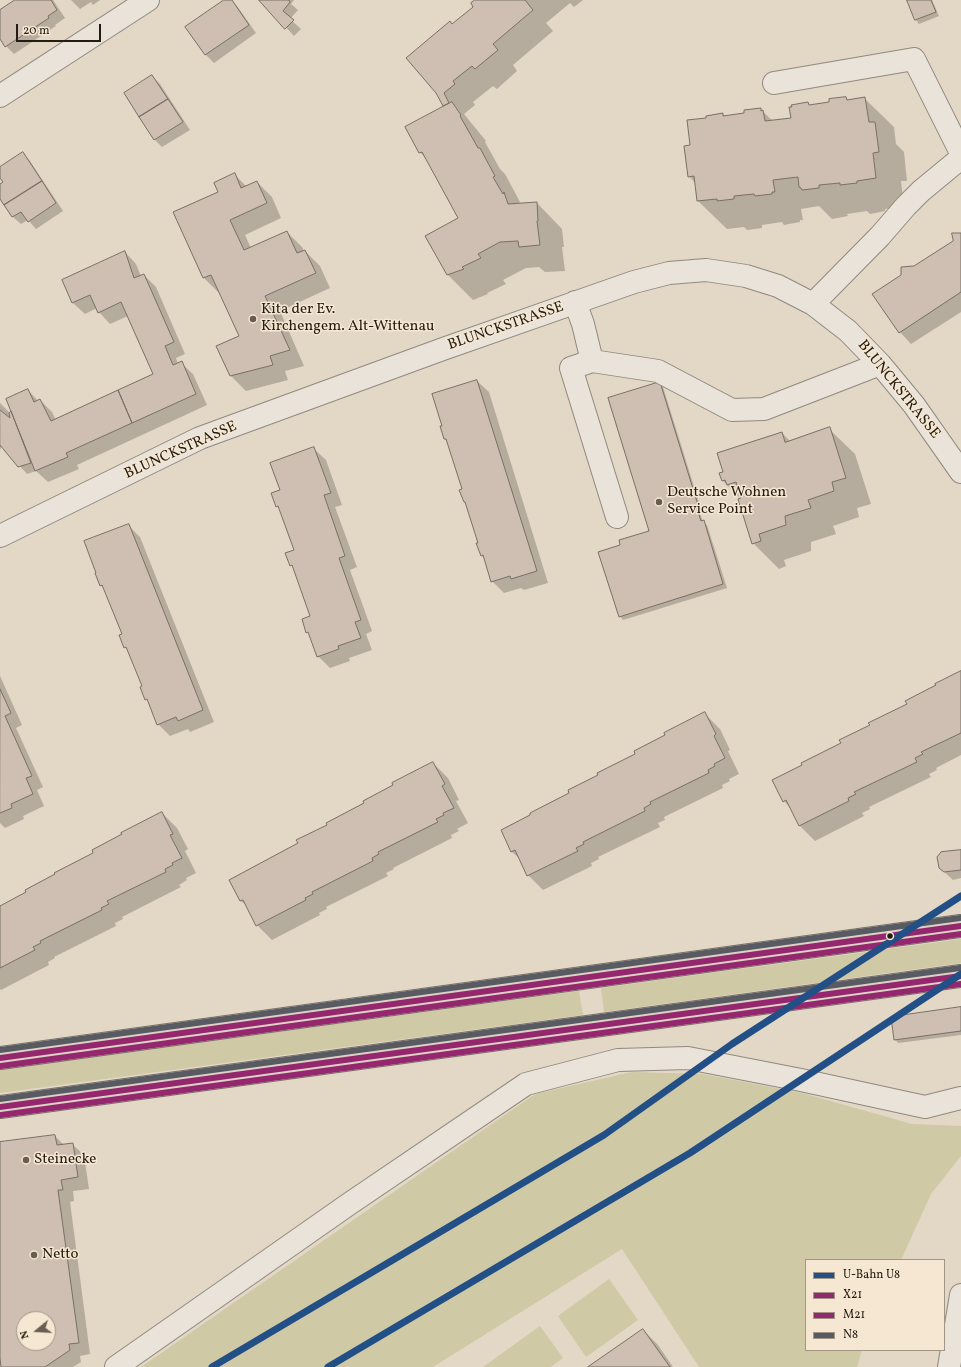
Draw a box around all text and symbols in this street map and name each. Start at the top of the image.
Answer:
scale bar [18,16,103,42]
text: 20 m [23,23,50,39]
street label: BLUNCKSTRASSE [446,299,566,355]
place label: Kita der Ev. Kirchengem. Alt-Wittenau [261,301,434,336]
marker: Kita der Ev. Kirchengem. Alt-Wittenau [248,314,258,324]
street label: BLUNCKSTRASSE [853,337,943,443]
street label: BLUNCKSTRASSE [122,418,240,484]
place label: Deutsche Wohnen Service Point [667,484,786,519]
marker: Deutsche Wohnen Service Point [654,497,664,507]
unlabelled marker [885,931,895,941]
place label: Steinecke [34,1151,96,1169]
marker: Steinecke [21,1155,31,1165]
place label: Netto [42,1246,78,1264]
marker: Netto [29,1250,39,1260]
legend [805,1259,945,1351]
text: U-Bahn U8 [843,1267,900,1283]
text: X21 [843,1287,862,1303]
text: M21 [843,1307,865,1323]
north arrow [16,1311,56,1351]
text: N8 [843,1327,858,1343]
text: N [17,1328,33,1341]

